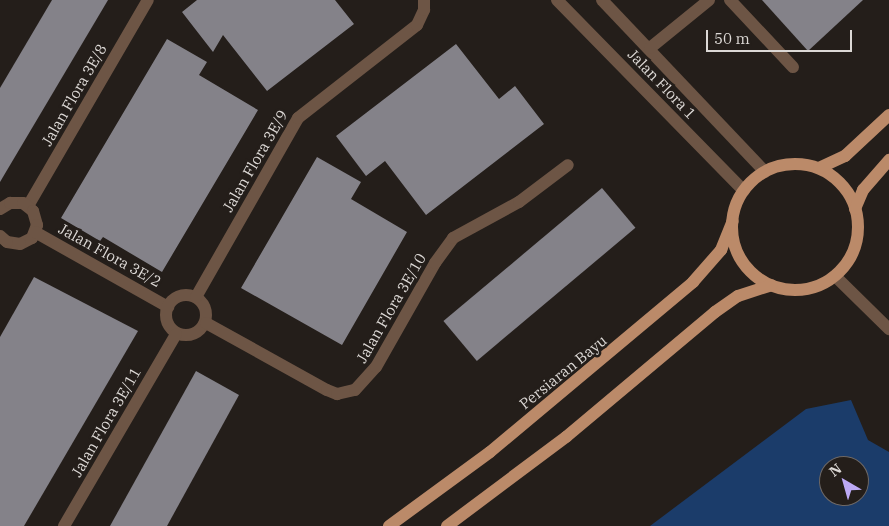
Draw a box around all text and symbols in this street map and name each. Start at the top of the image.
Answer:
scale bar [709,20,855,52]
text: 50 m [714,29,750,48]
street label: Jalan Flora 3E/8 [38,41,110,149]
street label: Jalan Flora 1 [624,45,700,123]
street label: Jalan Flora 3E/9 [219,107,291,215]
street label: Jalan Flora 3E/2 [56,219,164,291]
street label: Jalan Flora 3E/10 [352,250,430,366]
street label: Persiaran Bayu [516,331,610,413]
street label: Jalan Flora 3E/11 [67,364,145,480]
north arrow [819,456,869,506]
text: N [825,459,845,480]

